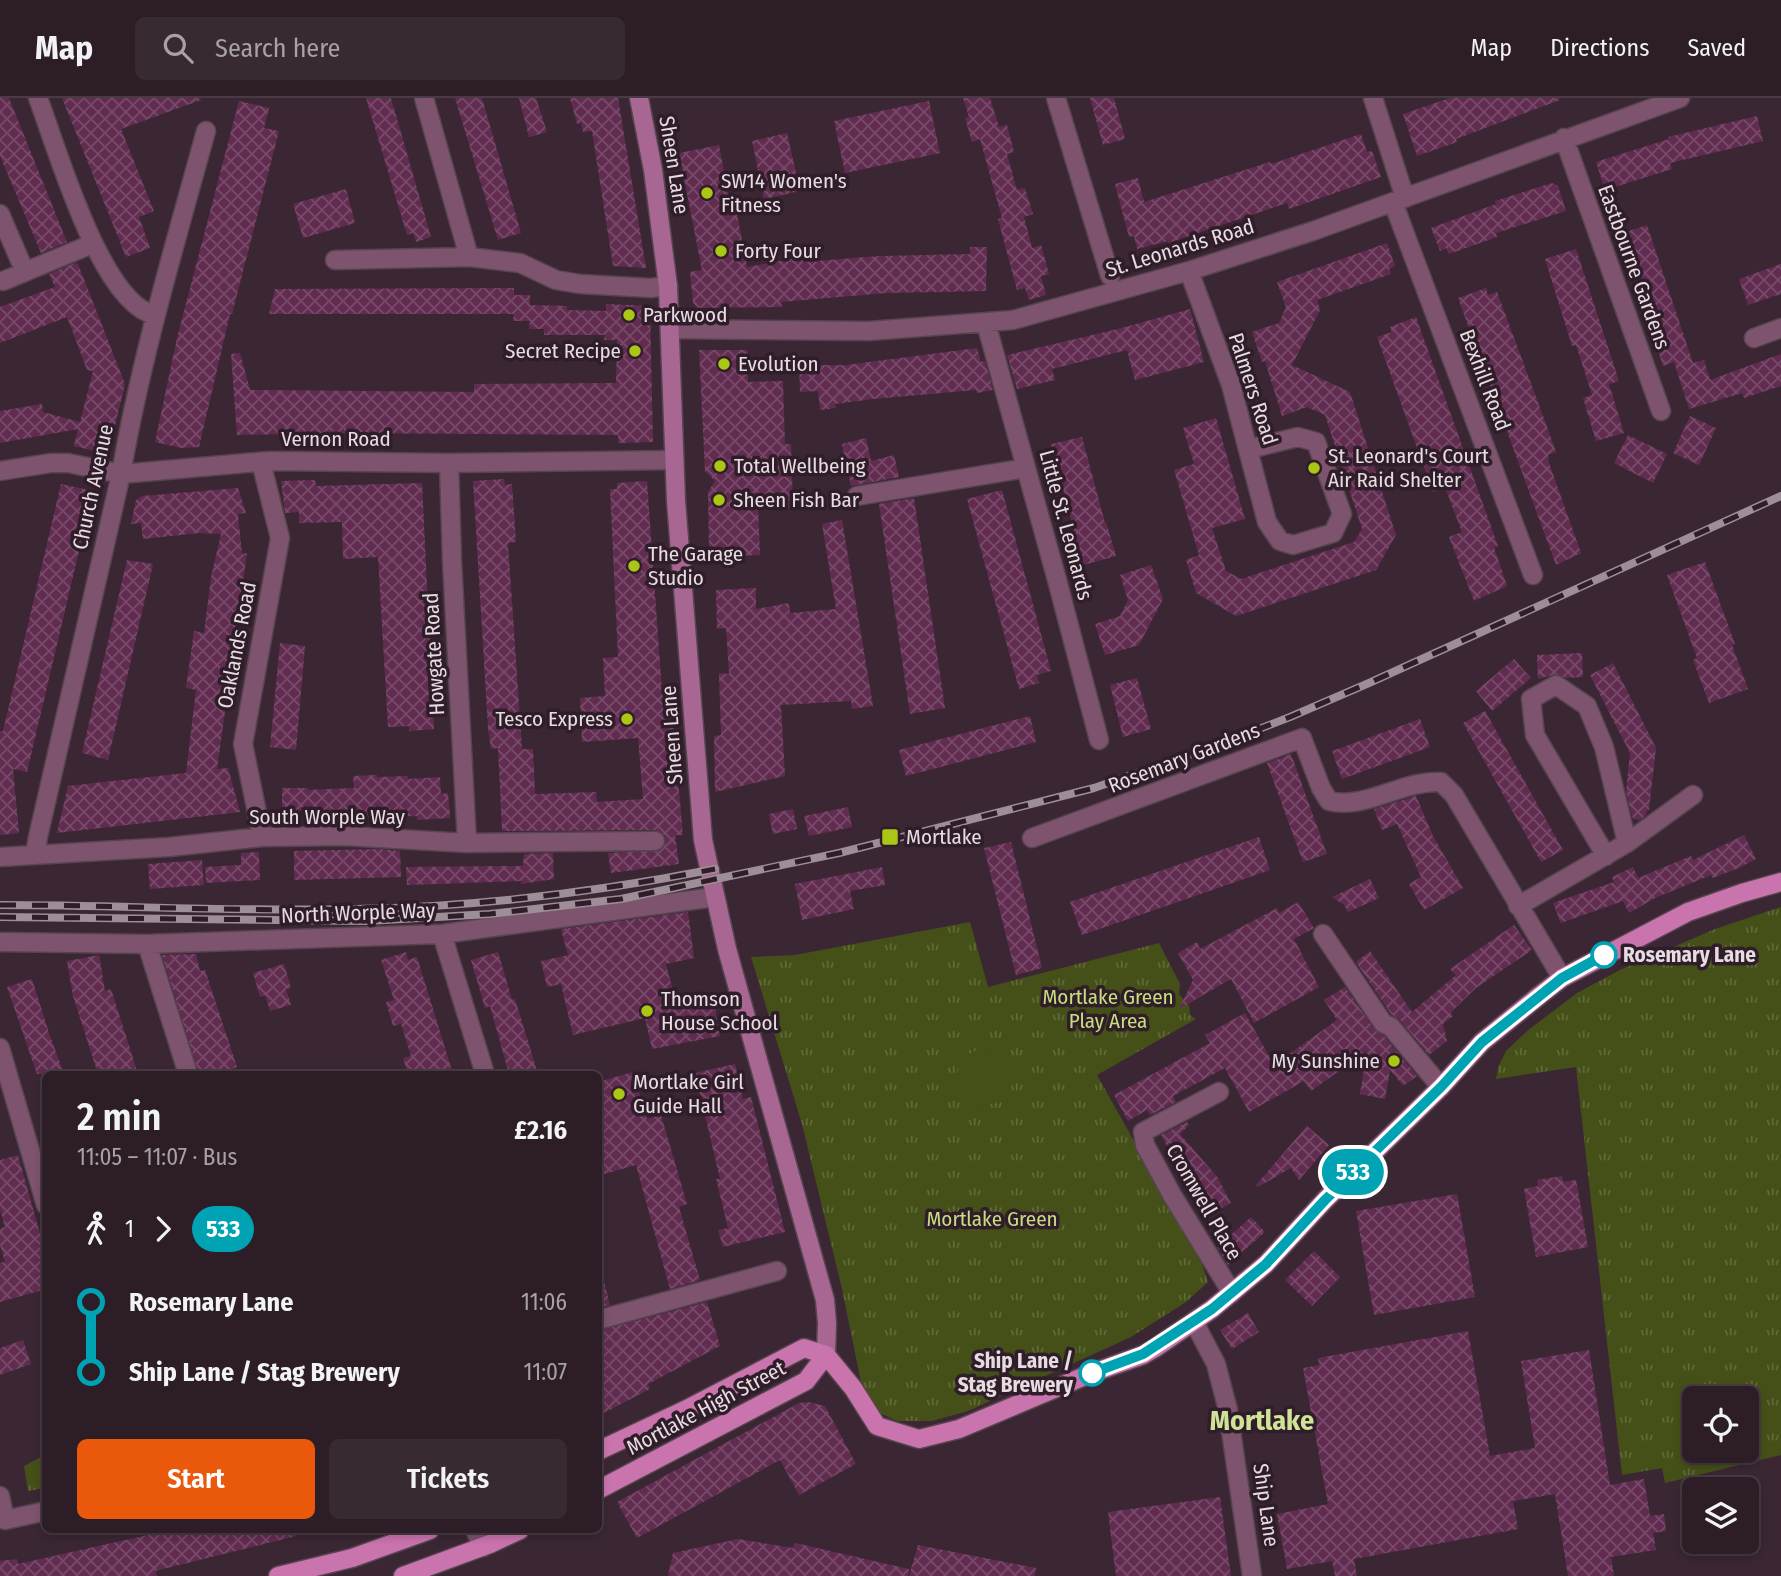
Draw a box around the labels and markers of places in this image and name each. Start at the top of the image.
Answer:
place label: SW14 Women's Fitness [721,168,847,218]
marker: SW14 Women's Fitness [699,185,715,201]
place label: Forty Four [735,238,821,264]
marker: Forty Four [713,243,729,259]
place label: Parkwood [643,302,727,328]
marker: Parkwood [621,307,637,323]
place label: Secret Recipe [505,338,621,364]
marker: Secret Recipe [627,343,643,359]
place label: Evolution [738,351,819,377]
marker: Evolution [716,356,732,372]
place label: St. Leonard's Court Air Raid Shelter [1328,443,1489,493]
place label: Total Wellbeing [734,453,866,479]
marker: Total Wellbeing [712,458,728,474]
marker: St. Leonard's Court Air Raid Shelter [1306,460,1322,476]
place label: Sheen Fish Bar [733,487,860,513]
marker: Sheen Fish Bar [711,492,727,508]
place label: The Garage Studio [648,541,743,591]
marker: The Garage Studio [626,558,642,574]
place label: Tesco Express [495,706,613,732]
marker: Tesco Express [619,711,635,727]
place label: Mortlake [906,824,982,850]
marker: Mortlake [880,827,900,847]
marker: Rosemary Lane [1591,942,1617,968]
place label: Rosemary Lane [1623,942,1756,968]
place label: Thomson House School [661,986,779,1036]
marker: Thomson House School [639,1003,655,1019]
place label: My Sunshine [1272,1048,1380,1074]
marker: My Sunshine [1386,1053,1402,1069]
place label: Mortlake Girl Guide Hall [633,1069,744,1119]
marker: Mortlake Girl Guide Hall [611,1086,627,1102]
place label: Ship Lane / Stag Brewery [958,1348,1074,1398]
marker: Ship Lane / Stag Brewery [1079,1360,1105,1386]

